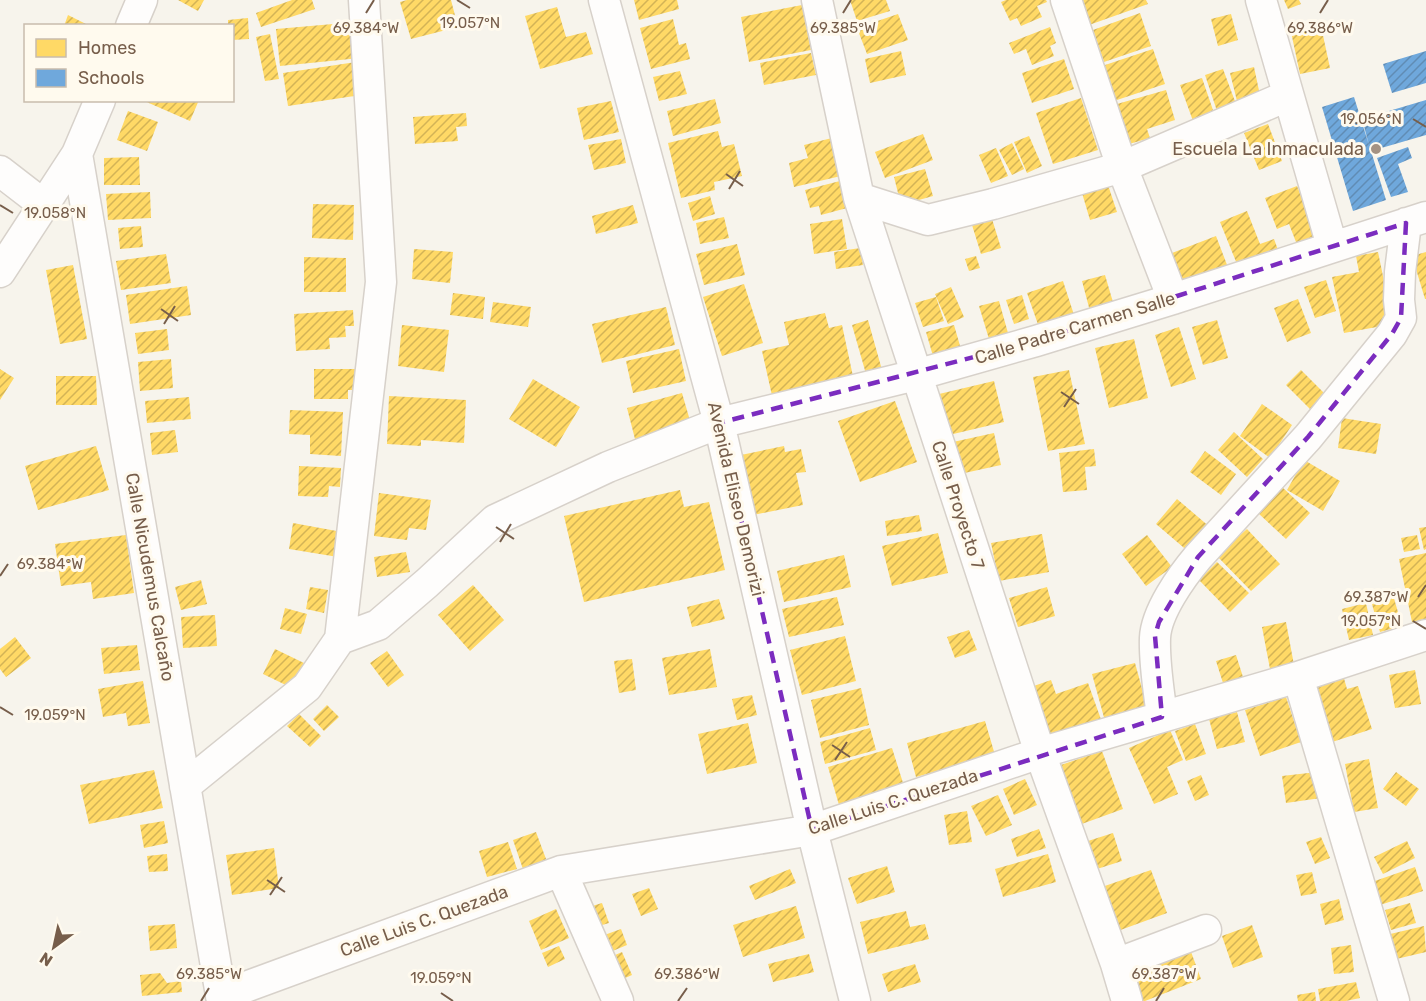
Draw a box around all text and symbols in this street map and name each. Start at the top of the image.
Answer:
text: 19.057°N [440,14,500,32]
text: 69.384°W [333,19,399,37]
text: 69.385°W [810,19,876,37]
text: 69.386°W [1287,19,1353,37]
legend [24,24,234,102]
text: Homes [78,37,136,59]
text: Schools [78,67,144,89]
text: 19.056°N [1340,110,1402,128]
place label: Escuela La Inmaculada [1172,138,1364,160]
marker: Escuela La Inmaculada [1369,142,1383,156]
text: 19.058°N [24,204,86,222]
street label: Calle Padre Carmen Salle [972,287,1178,369]
street label: Avenida Eliseo Demorizi [703,400,769,598]
street label: Calle Proyecto 7 [927,438,989,572]
street label: Calle Nicudemus Calcaño [121,471,179,683]
text: 69.384°W [17,555,83,573]
text: 69.387°W [1344,588,1408,606]
text: 19.057°N [1341,612,1401,630]
text: 19.059°N [24,706,86,724]
street label: Calle Luis C. Quezada [805,764,981,840]
street label: Calle Luis C. Quezada [337,880,511,962]
north arrow [24,917,84,977]
text: N [36,948,56,970]
text: 69.385°W [176,965,242,983]
text: 69.386°W [654,965,720,983]
text: 69.387°W [1132,965,1196,983]
text: 19.059°N [410,969,472,987]

